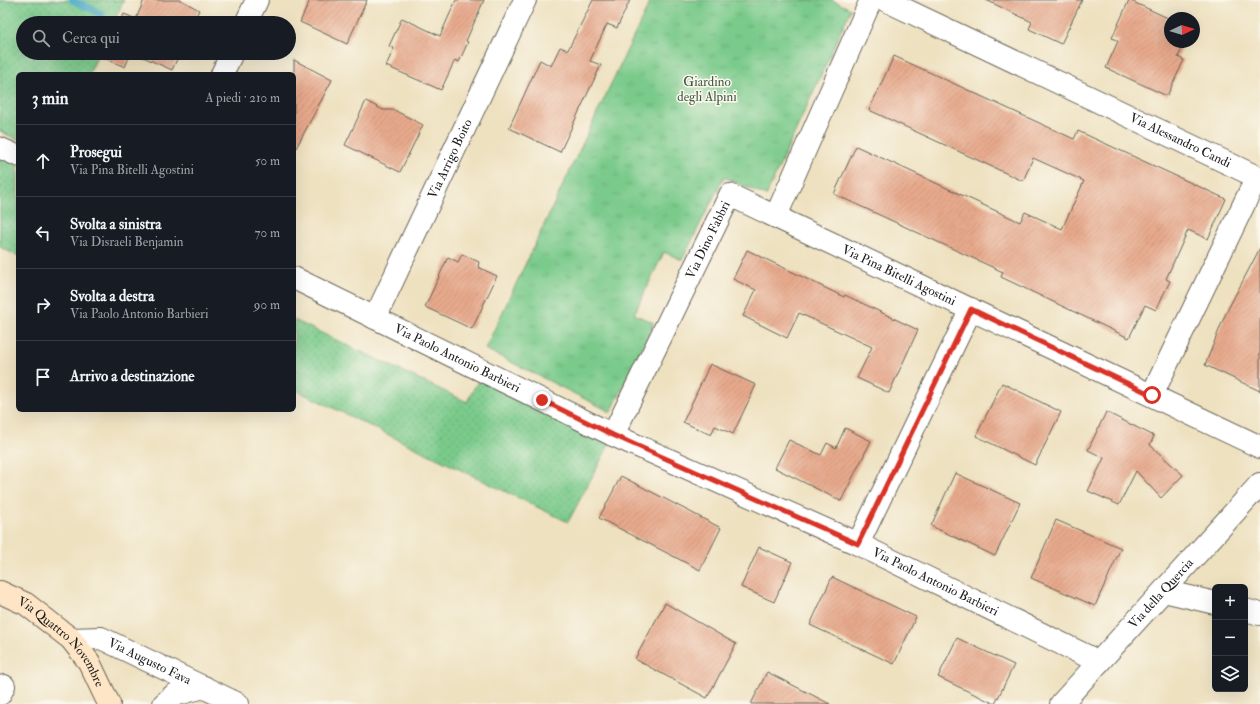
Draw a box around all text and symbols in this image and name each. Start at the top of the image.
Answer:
north arrow [1164,12,1200,48]
search box [16,16,296,60]
icon: search [30,27,52,49]
text: Cerca qui [62,29,120,48]
park label: Giardino degli Alpini [677,74,737,106]
text: 3 min [32,88,69,109]
text: A piedi · 210 m [205,90,280,106]
street label: Via Alessandro Candi [1127,110,1234,172]
street label: Via Arrigo Boito [424,116,476,201]
text: Prosegui [70,143,122,162]
icon: ahead [32,150,54,172]
text: 50 m [255,153,280,169]
text: Via Pina Bitelli Agostini [70,162,194,178]
street label: Via Dino Fabbri [682,198,734,282]
text: Svolta a sinistra [70,215,162,234]
icon: left [32,222,54,244]
text: 70 m [255,225,280,241]
text: Via Disraeli Benjamin [70,234,184,250]
street label: Via Pina Bitelli Agostini [839,241,959,309]
text: Svolta a destra [70,287,154,306]
icon: right [32,294,54,316]
text: 90 m [254,297,280,313]
text: Via Paolo Antonio Barbieri [70,306,208,322]
street label: Via Paolo Antonio Barbieri [392,321,523,396]
icon: arrive [32,366,54,388]
text: Arrivo a destinazione [70,367,195,386]
route start [1143,386,1161,404]
route end [533,391,551,409]
street label: Via Paolo Antonio Barbieri [870,544,1002,620]
street label: Via della Quercia [1125,555,1197,632]
map controls [1212,584,1248,692]
button: + [1212,584,1248,620]
street label: Via Quattro Novembre [15,593,108,690]
button: − [1212,620,1248,656]
street label: Via Augusto Fava [105,635,194,689]
button: layers [1212,656,1248,692]

